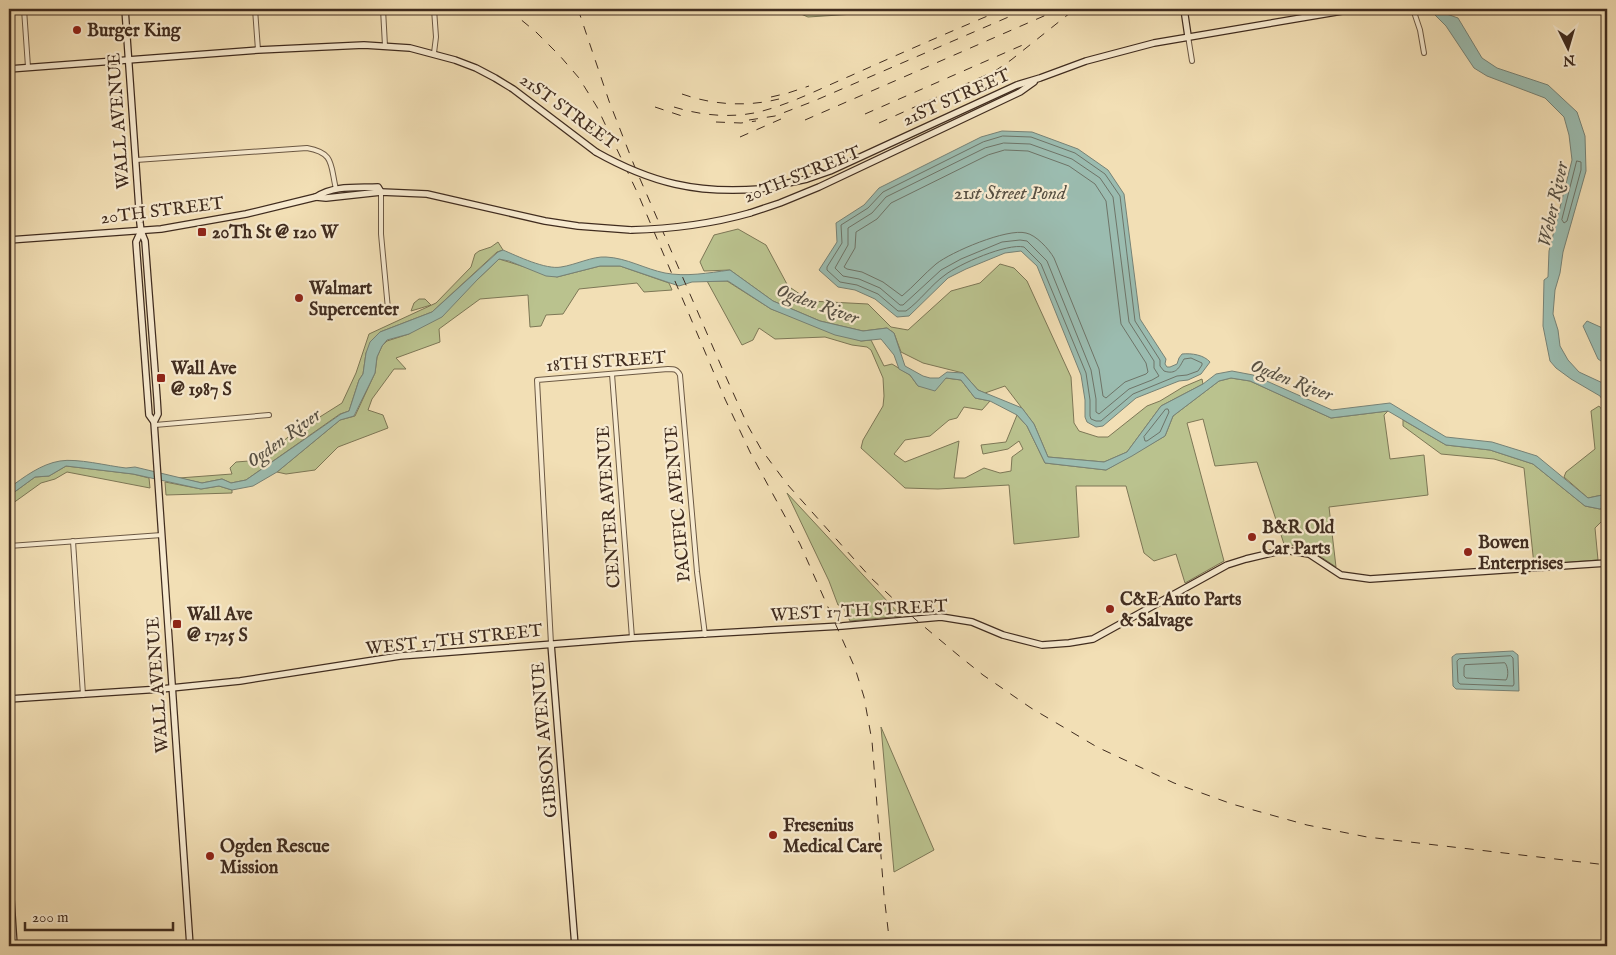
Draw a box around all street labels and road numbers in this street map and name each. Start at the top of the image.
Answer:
street label: WALL AVENUE [103,52,136,190]
street label: 21ST STREET [899,64,1014,132]
street label: 21ST STREET [515,69,622,155]
street label: 20TH STREET [741,142,864,209]
street label: 20TH STREET [99,193,225,230]
street label: 18TH STREET [545,347,667,378]
street label: CENTER AVENUE [592,425,627,589]
street label: PACIFIC AVENUE [660,425,697,583]
street label: WEST 17TH STREET [770,595,948,628]
street label: WALL AVENUE [142,616,175,754]
street label: WEST 17TH STREET [365,620,544,661]
street label: GIBSON AVENUE [527,661,564,819]

